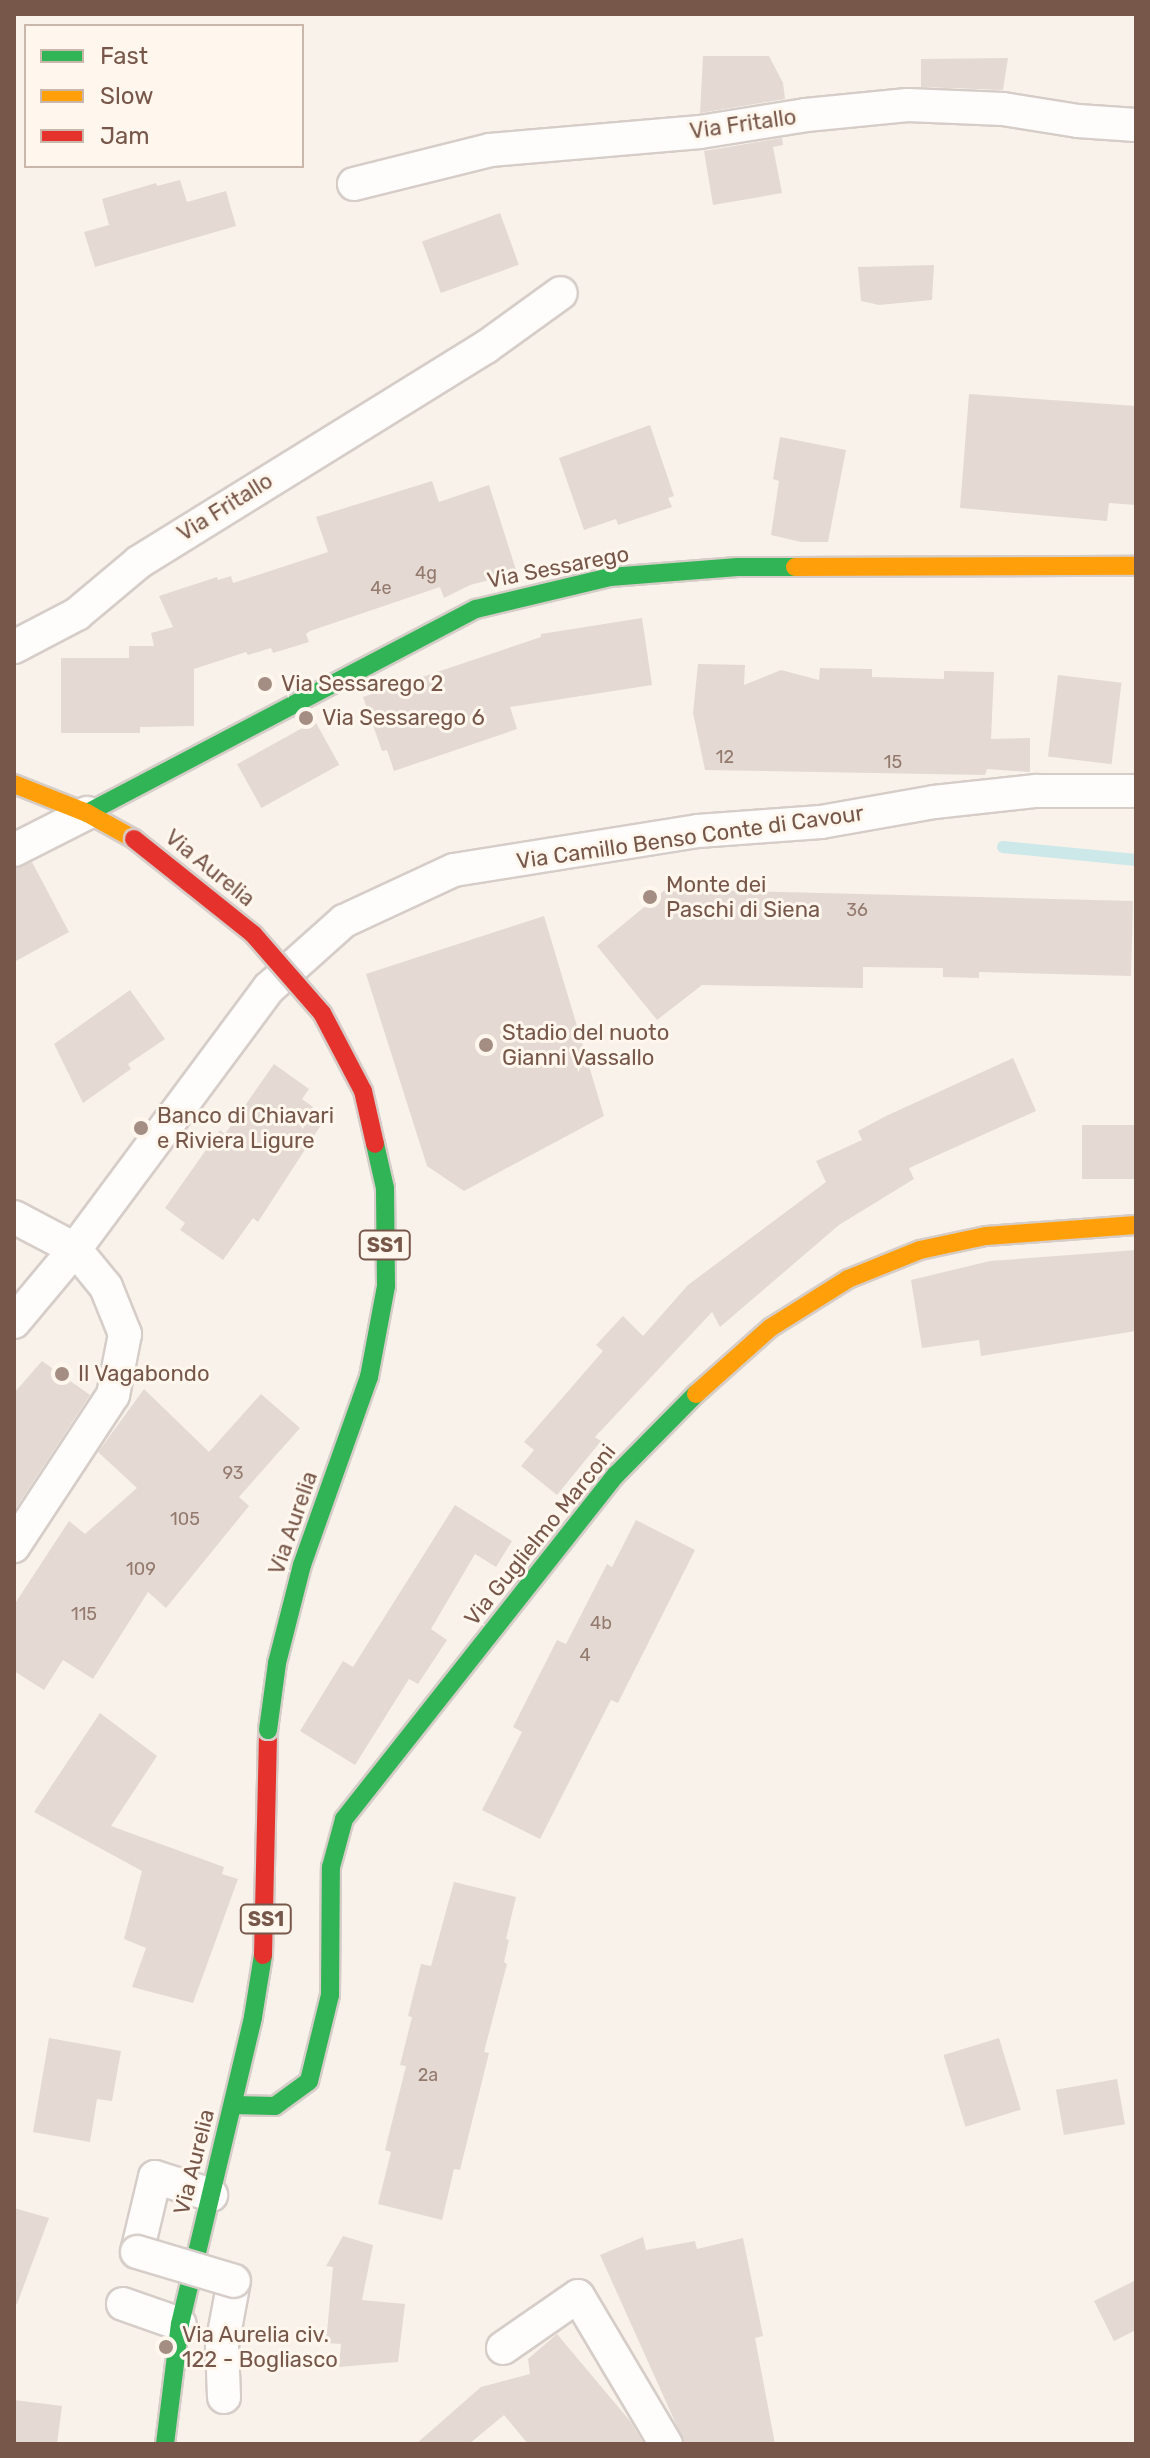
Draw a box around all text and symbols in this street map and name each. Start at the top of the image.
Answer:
legend [24,24,304,168]
text: Fast [100,42,148,70]
text: Slow [100,82,153,110]
street label: Via Fritallo [688,103,798,145]
text: Jam [100,122,150,150]
street label: Via Fritallo [172,467,278,547]
street label: Via Sessarego [485,540,631,594]
house number: 4g [415,562,437,584]
house number: 4e [370,577,392,599]
place label: Via Sessarego 2 [281,671,443,697]
marker: Via Sessarego 2 [256,675,274,693]
place label: Via Sessarego 6 [322,705,485,731]
marker: Via Sessarego 6 [297,709,315,727]
house number: 12 [716,746,734,768]
house number: 15 [884,751,902,773]
street label: Via Camillo Benso Conte di Cavour [515,800,865,874]
street label: Via Aurelia [160,824,260,912]
place label: Monte dei Paschi di Siena [666,871,820,922]
marker: Monte dei Paschi di Siena [641,888,659,906]
house number: 36 [846,899,868,921]
place label: Stadio del nuoto Gianni Vassallo [502,1019,669,1070]
marker: Stadio del nuoto Gianni Vassallo [477,1036,495,1054]
place label: Banco di Chiavari e Riviera Ligure [157,1102,334,1154]
marker: Banco di Chiavari e Riviera Ligure [132,1119,150,1137]
road number: SS1 [357,1229,413,1261]
place label: Il Vagabondo [78,1361,210,1387]
marker: Il Vagabondo [53,1365,71,1383]
street label: Via Guglielmo Marconi [459,1439,621,1631]
house number: 93 [222,1462,244,1484]
street label: Via Aurelia [263,1467,323,1579]
house number: 105 [170,1508,200,1530]
house number: 109 [126,1558,156,1580]
house number: 115 [71,1603,97,1625]
house number: 4b [590,1612,612,1634]
house number: 4 [579,1644,591,1666]
road number: SS1 [238,1903,294,1935]
house number: 2a [418,2064,438,2086]
street label: Via Aurelia [168,2106,220,2218]
place label: Via Aurelia civ. 122 - Bogliasco [182,2321,338,2372]
marker: Via Aurelia civ. 122 - Bogliasco [157,2338,175,2356]

